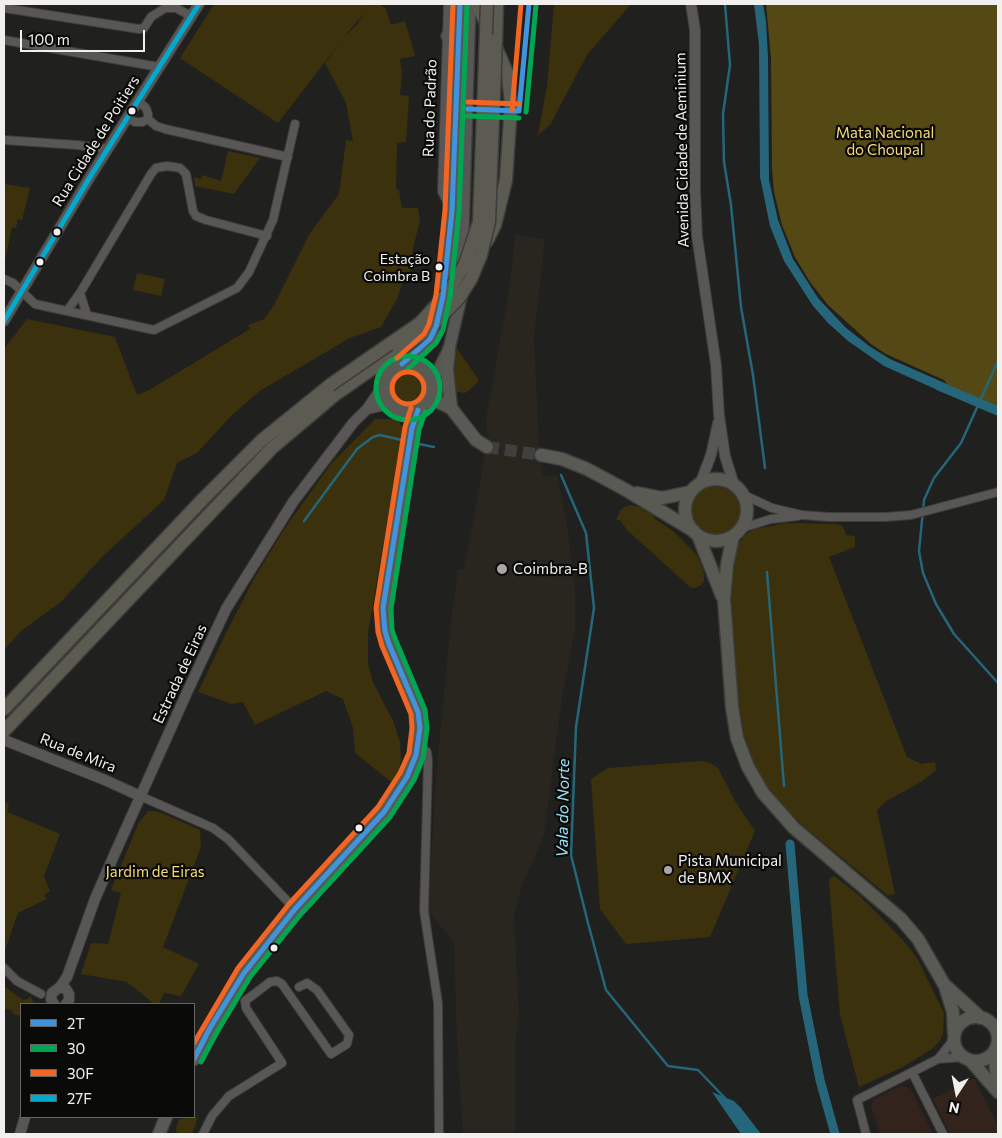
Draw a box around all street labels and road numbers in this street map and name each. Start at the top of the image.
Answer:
street label: Avenida Cidade de Aeminium [671,52,693,248]
street label: Rua do Padrão [419,59,441,157]
street label: Rua Cidade de Poitiers [48,72,144,210]
street label: Estrada de Eiras [149,621,211,727]
street label: Rua de Mira [37,730,119,776]

